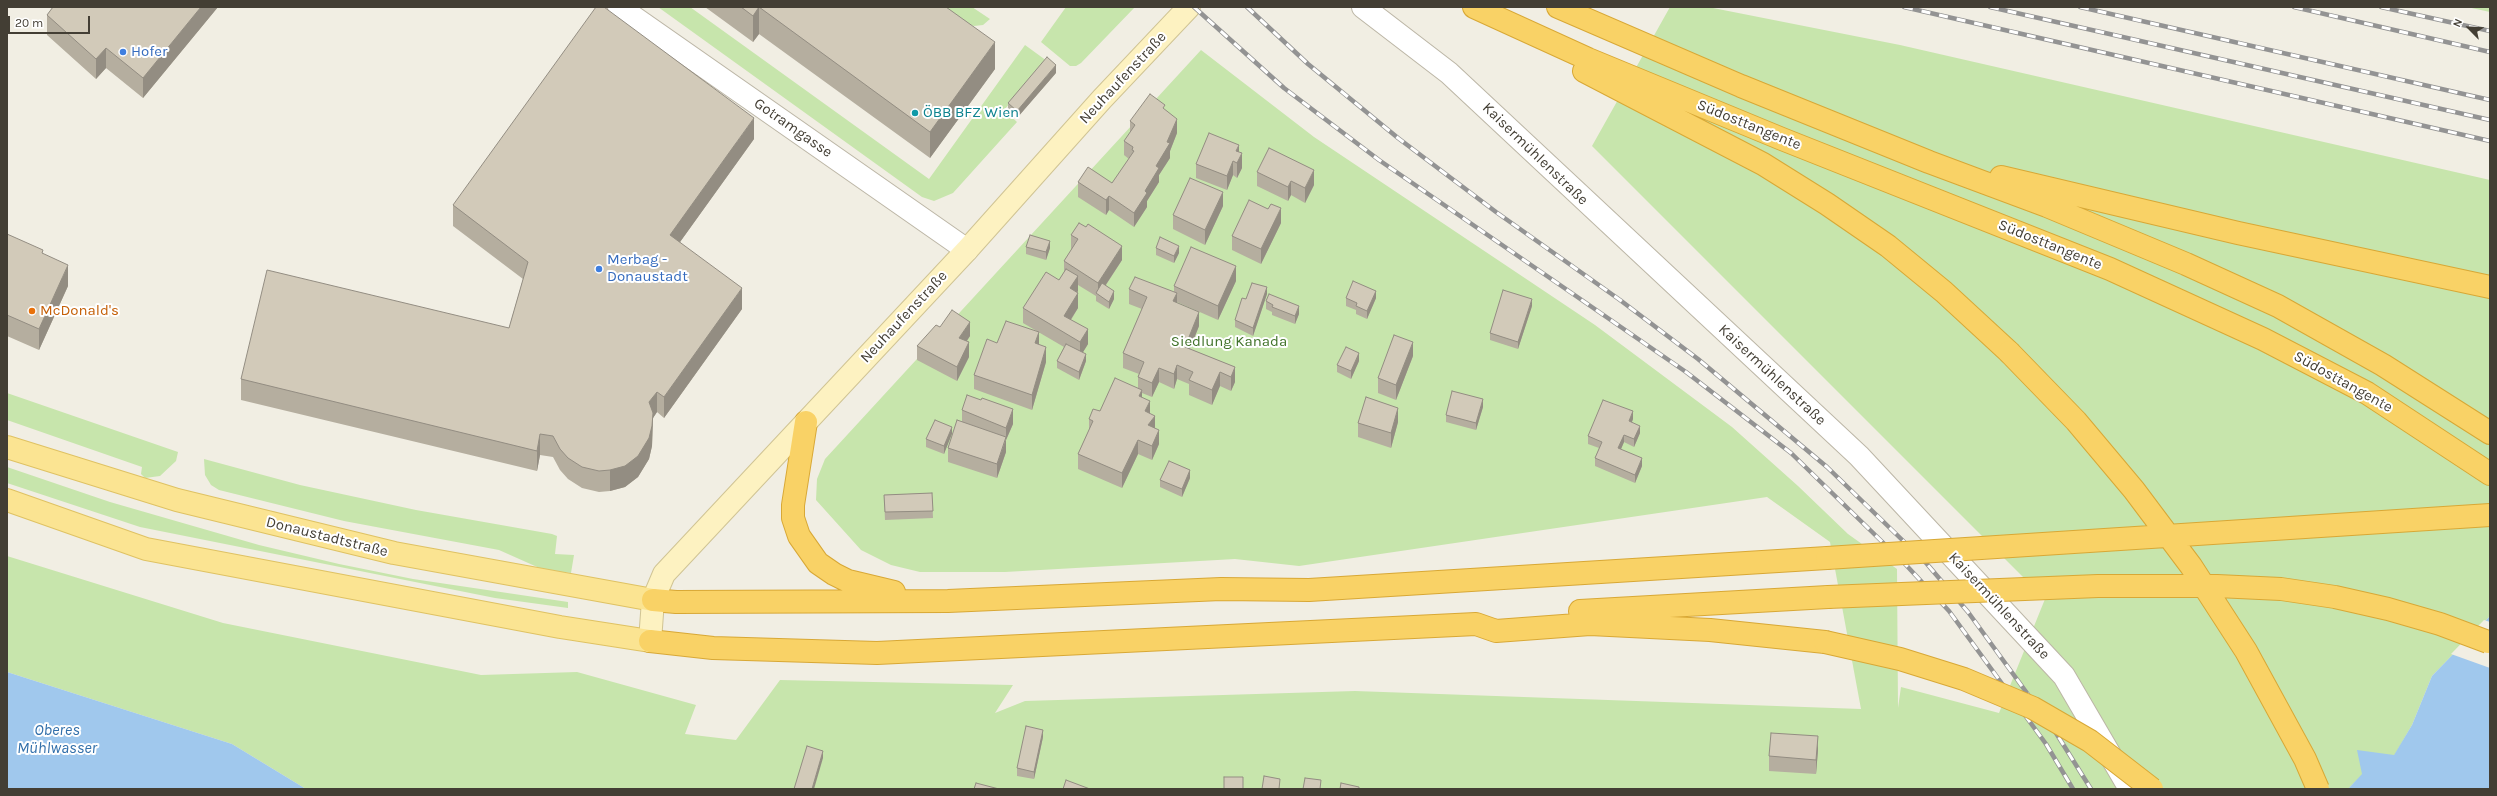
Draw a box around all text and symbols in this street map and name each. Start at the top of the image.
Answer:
scale bar [10,8,92,34]
north arrow [2449,8,2489,48]
text: 20 m [15,16,43,30]
text: N [2450,17,2465,29]
street label: Neuhaufenstraße [1076,28,1170,128]
place label: Hofer [131,43,167,61]
marker: Hofer [118,47,128,57]
street label: Gotramgasse [750,94,836,162]
street label: Südosttangente [1695,96,1803,154]
street label: Kaisermühlenstraße [1478,99,1592,209]
place label: ÖBB BFZ Wien [923,104,1019,122]
marker: ÖBB BFZ Wien [910,108,920,118]
street label: Südosttangente [1996,216,2104,274]
place label: Merbag - Donaustadt [607,251,688,286]
marker: Merbag - Donaustadt [594,264,604,274]
street label: Neuhaufenstraße [857,267,951,367]
place label: McDonald's [40,302,119,320]
marker: McDonald's [27,306,37,316]
street label: Kaisermühlenstraße [1715,321,1829,429]
park label: Siedlung Kanada [1171,333,1287,351]
street label: Südosttangente [2290,347,2396,417]
street label: Donaustadtstraße [264,513,390,561]
street label: Kaisermühlenstraße [1945,549,2053,663]
water label: Oberes Mühlwasser [17,720,97,758]

